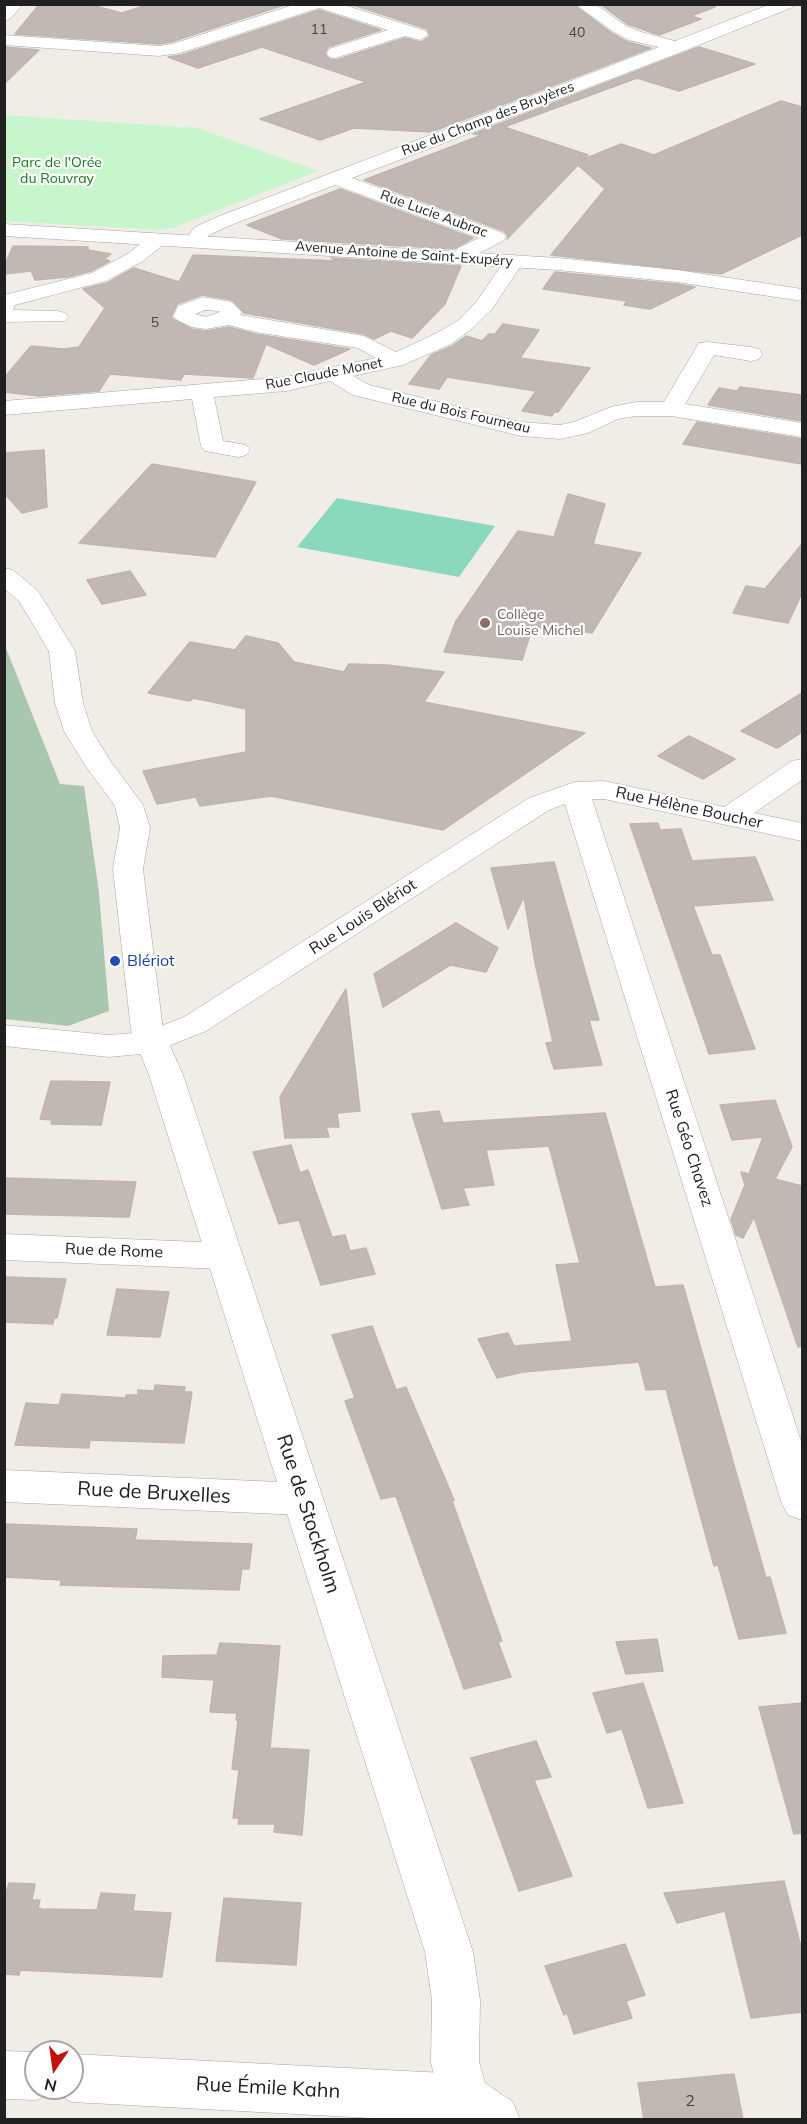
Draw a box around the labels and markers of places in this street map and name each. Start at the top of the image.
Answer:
place label: Collège Louise Michel [497,607,584,640]
marker: Collège Louise Michel [478,616,492,630]
place label: Blériot [127,951,175,971]
marker: Blériot [108,954,122,968]

